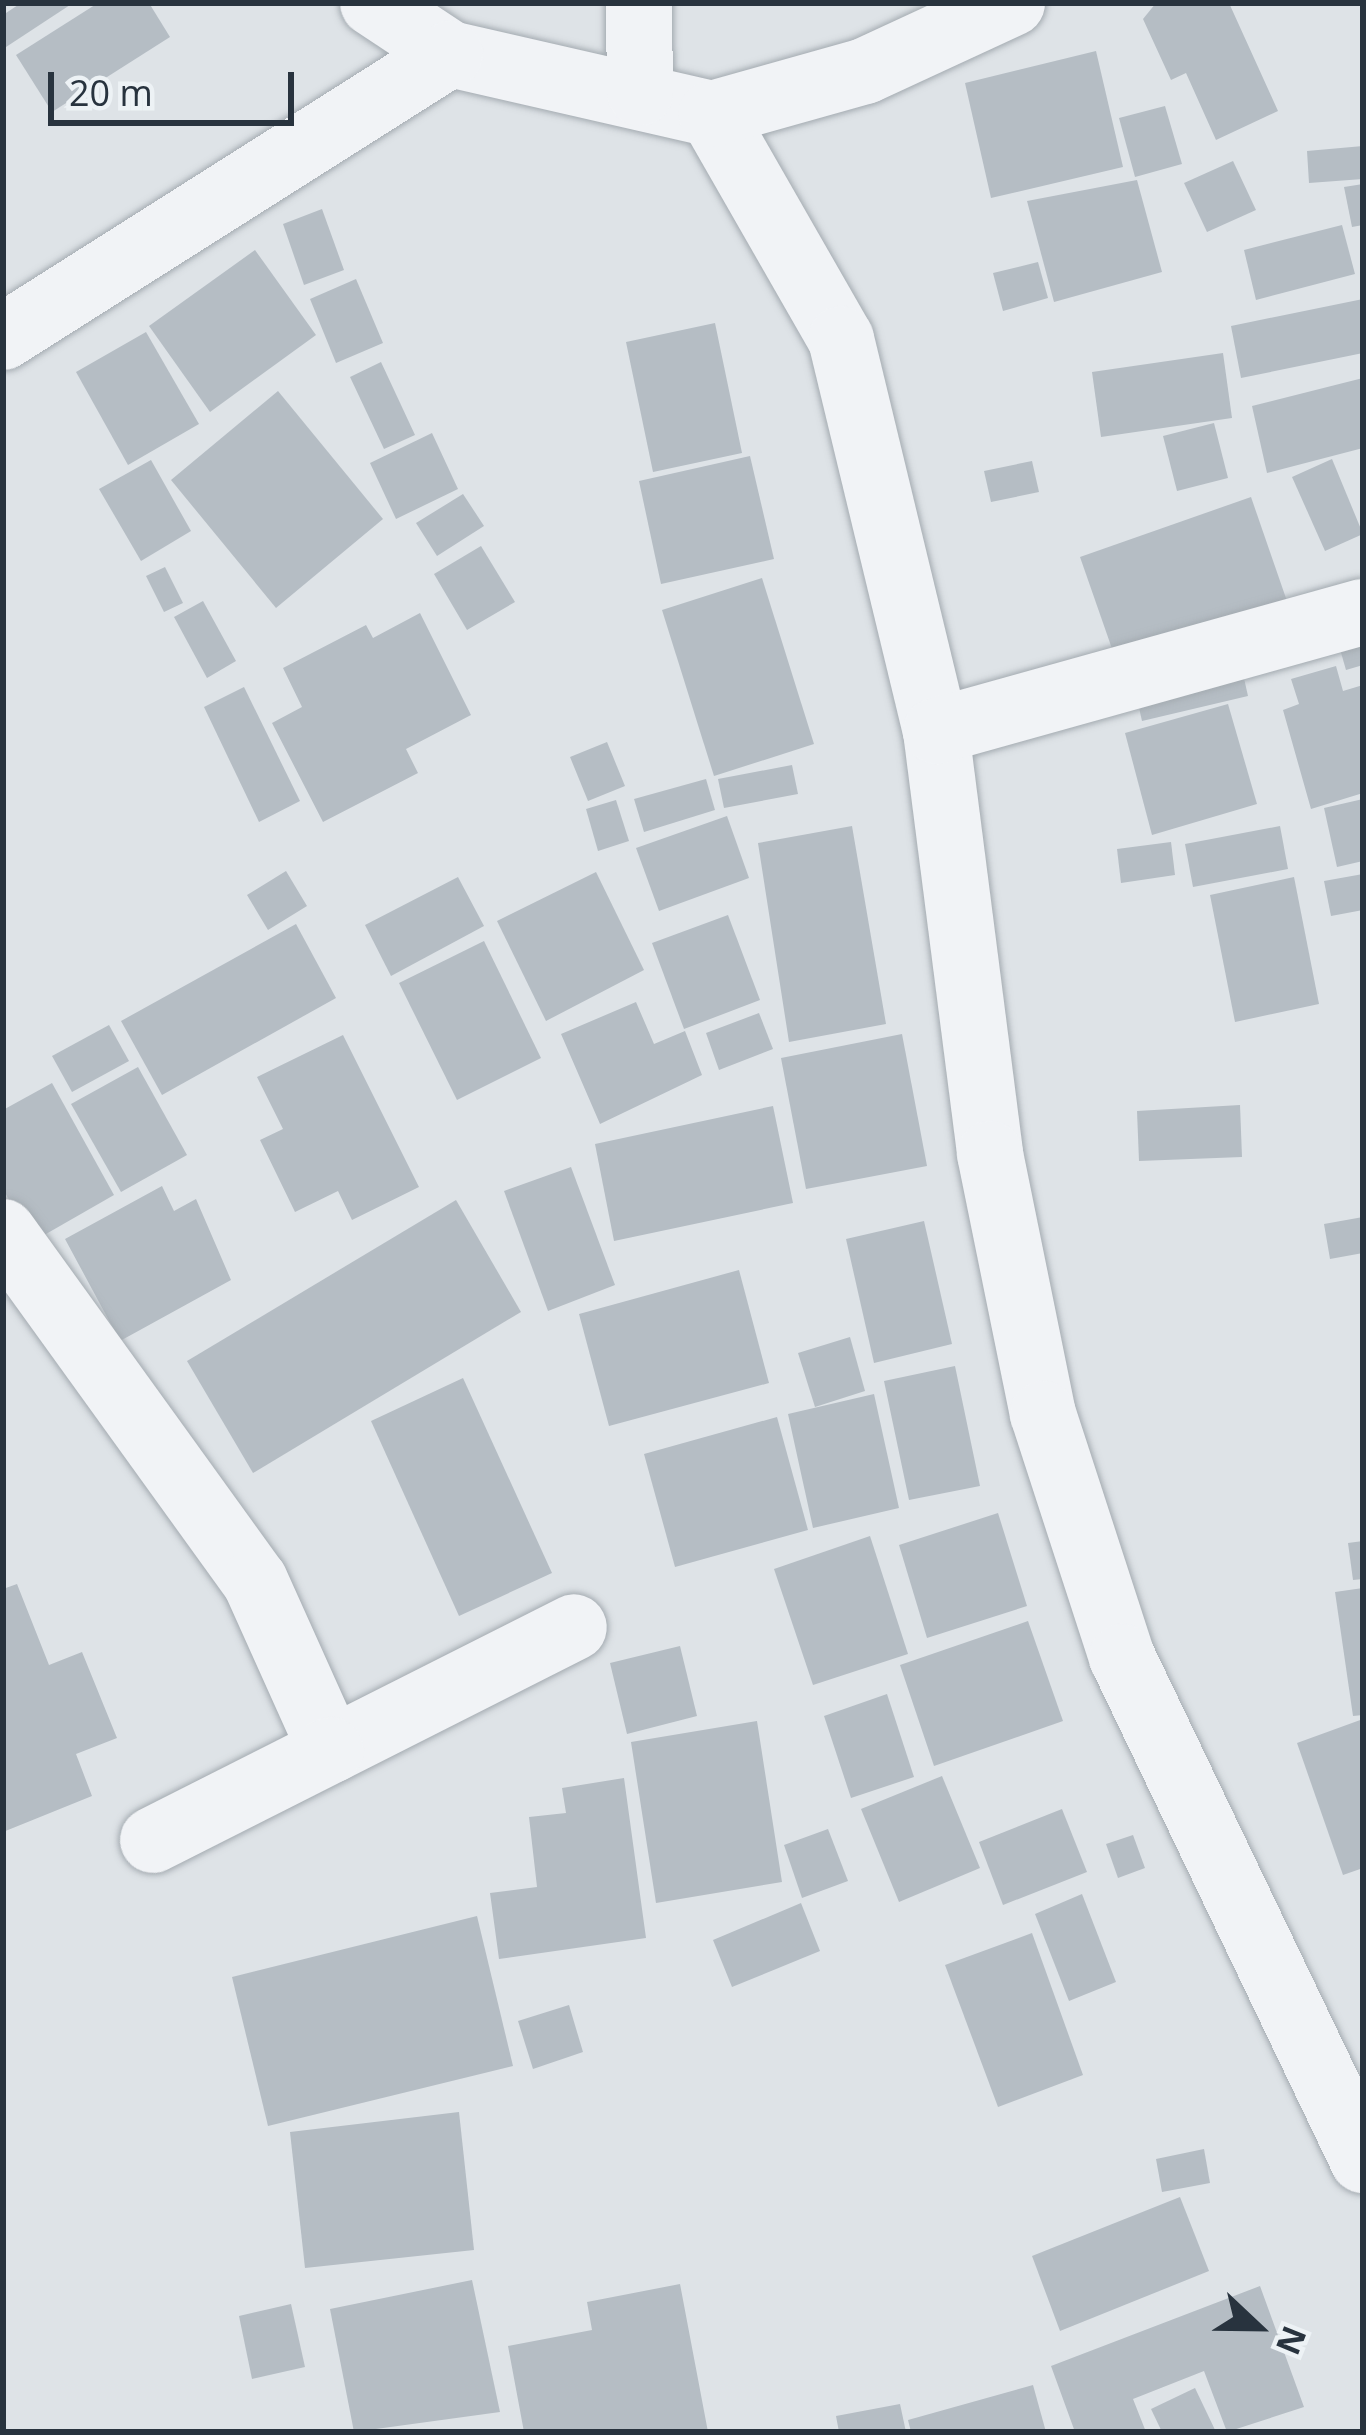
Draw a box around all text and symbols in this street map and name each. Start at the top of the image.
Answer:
scale bar [54,48,300,122]
text: 20 m [69,68,153,117]
north arrow [1198,2267,1318,2387]
text: N [1266,2320,1318,2362]

